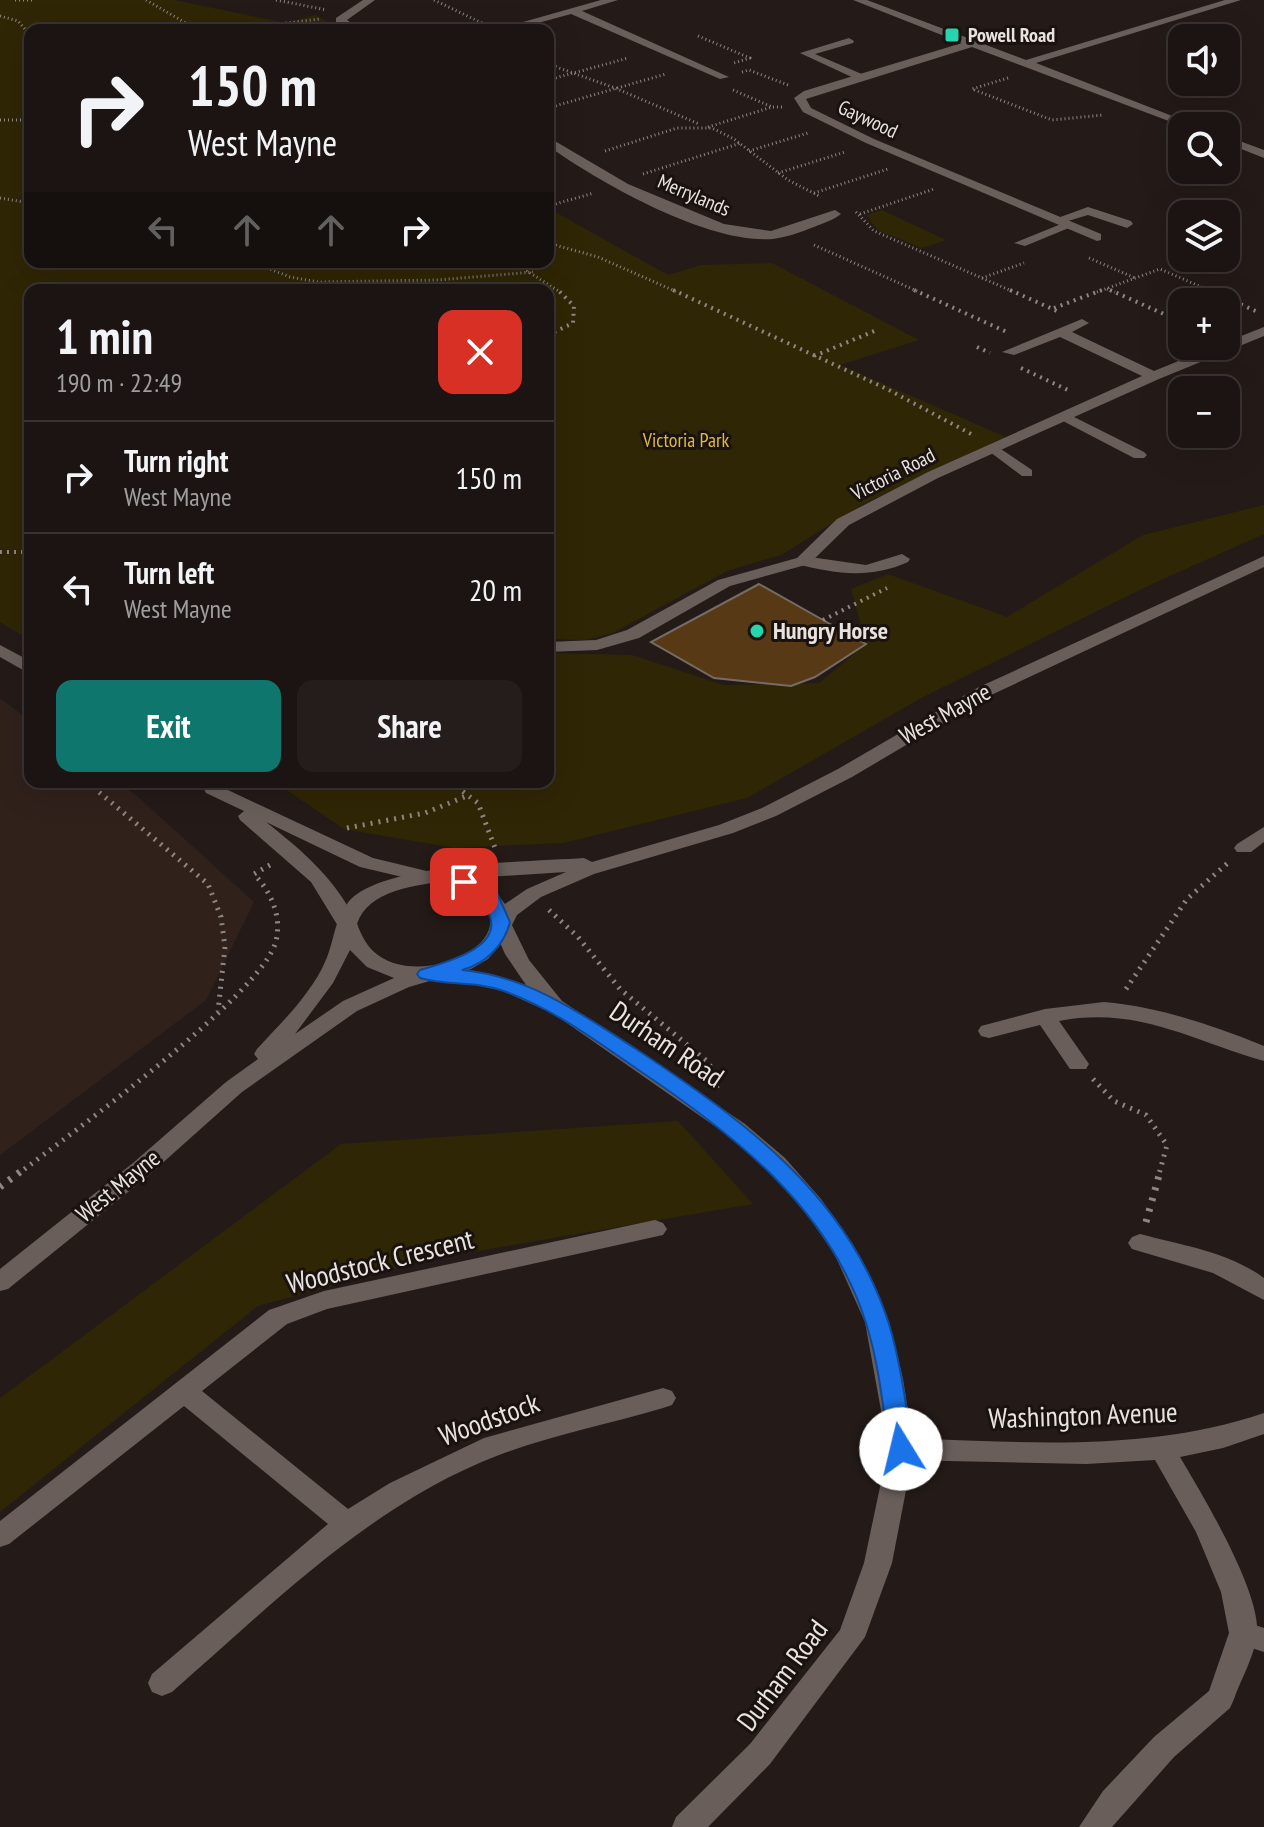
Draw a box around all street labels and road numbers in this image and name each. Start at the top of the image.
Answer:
street label: Gaywood [834,94,902,144]
street label: Merrylands [654,168,734,222]
street label: Victoria Road [846,442,939,507]
street label: West Mayne [894,676,996,751]
street label: Durham Road [603,992,732,1095]
street label: West Mayne [69,1142,166,1229]
street label: Woodstock Crescent [283,1219,478,1302]
street label: Woodstock [434,1383,544,1454]
street label: Washington Avenue [988,1393,1178,1436]
street label: Durham Road [728,1612,835,1738]

